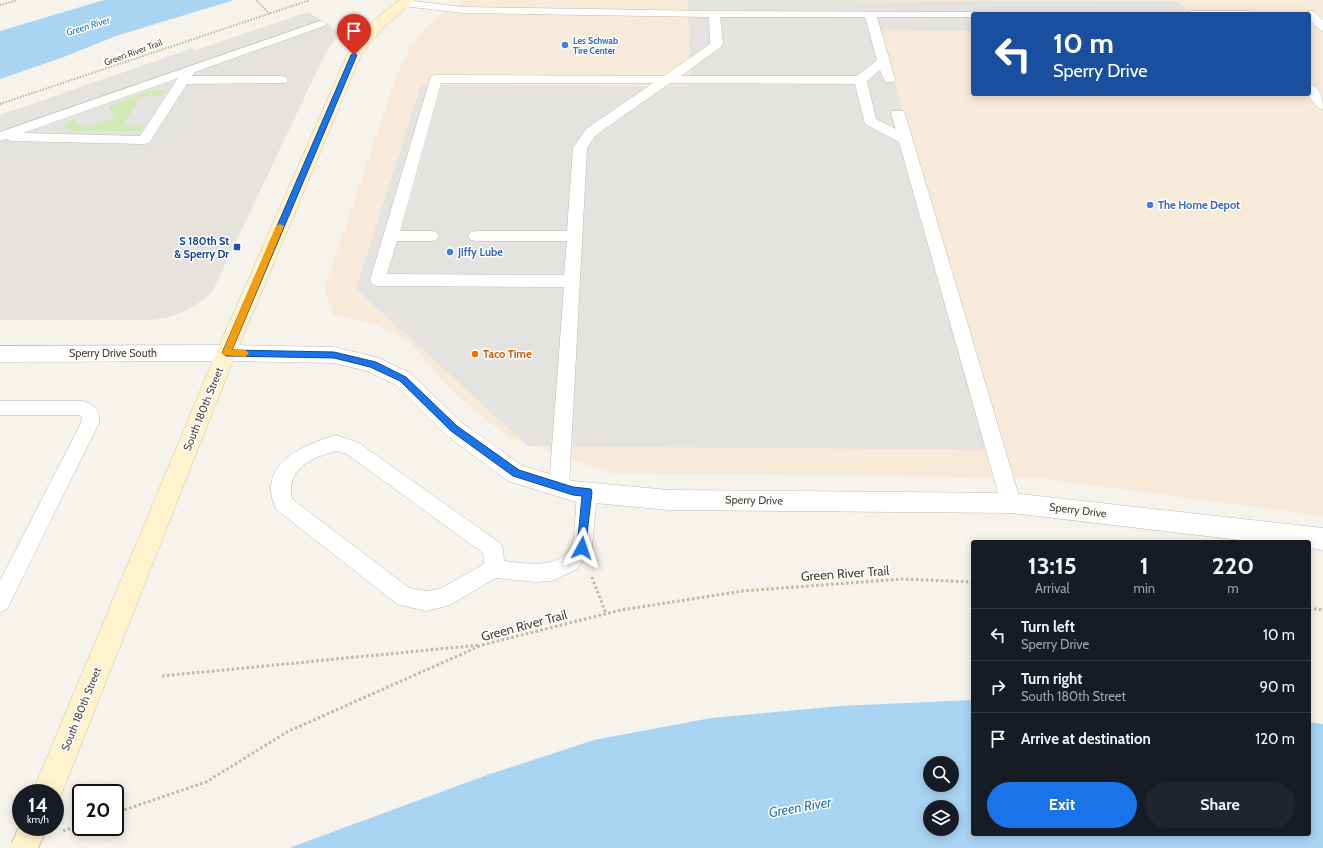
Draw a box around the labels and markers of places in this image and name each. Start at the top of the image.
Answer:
pin [337,14,371,55]
place label: Les Schwab Tire Center [573,35,618,56]
marker: Les Schwab Tire Center [560,40,570,50]
place label: The Home Depot [1158,198,1240,212]
marker: The Home Depot [1145,200,1155,210]
place label: S 180th St & Sperry Dr [174,234,229,261]
marker: S 180th St & Sperry Dr [232,242,242,252]
place label: Jiffy Lube [457,245,503,259]
marker: Jiffy Lube [445,247,455,257]
place label: Taco Time [483,347,532,361]
marker: Taco Time [470,349,480,359]

